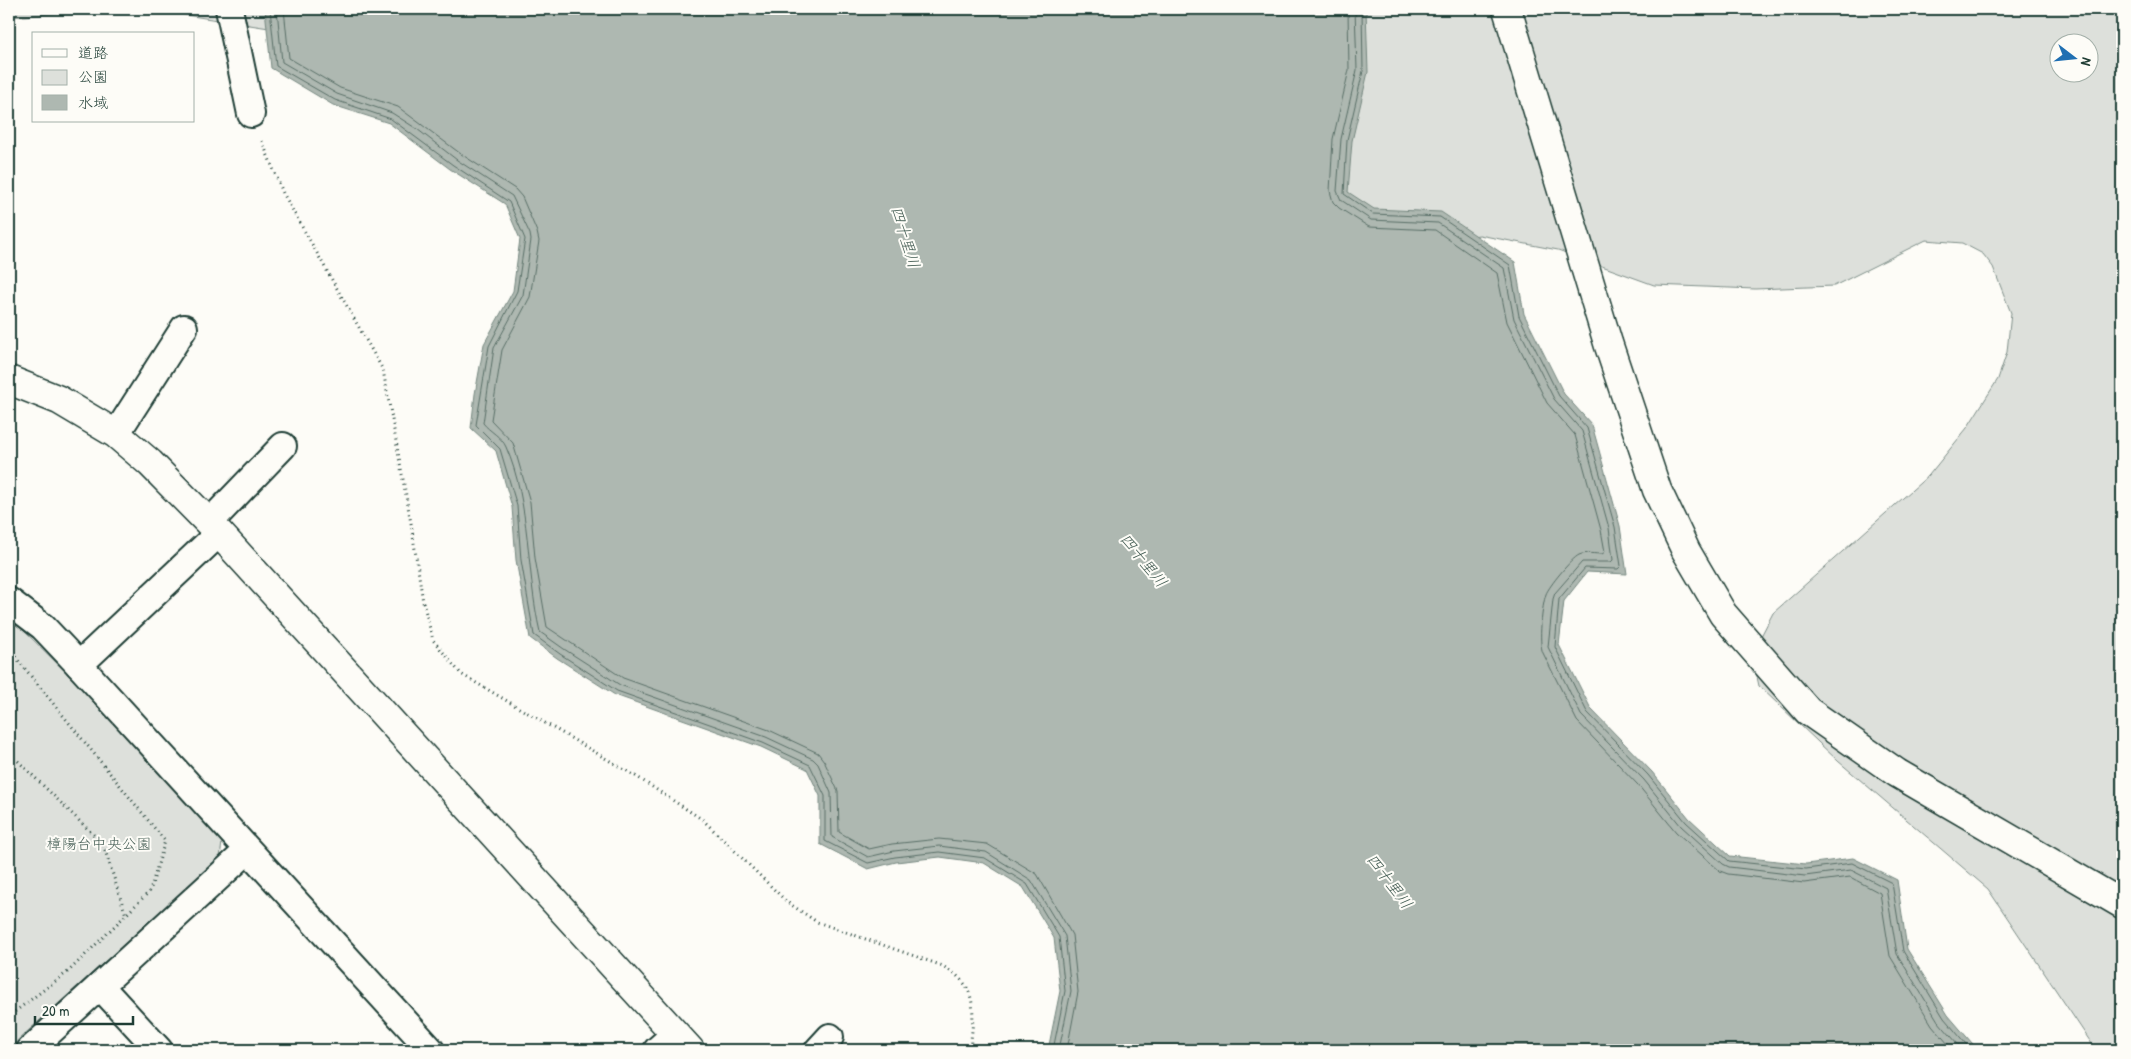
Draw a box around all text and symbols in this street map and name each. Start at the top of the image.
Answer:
legend [32,32,195,122]
north arrow [2048,32,2098,82]
text: 道路 [78,42,108,63]
text: N [2077,56,2097,68]
text: 公園 [78,66,108,87]
text: 水域 [78,92,108,113]
water label: 四十里川 [886,203,926,271]
water label: 四十里川 [1115,528,1173,592]
park label: 樟陽台中央公園 [46,833,152,854]
water label: 四十里川 [1362,849,1418,913]
scale bar [35,994,132,1026]
text: 20 m [42,1000,69,1021]

